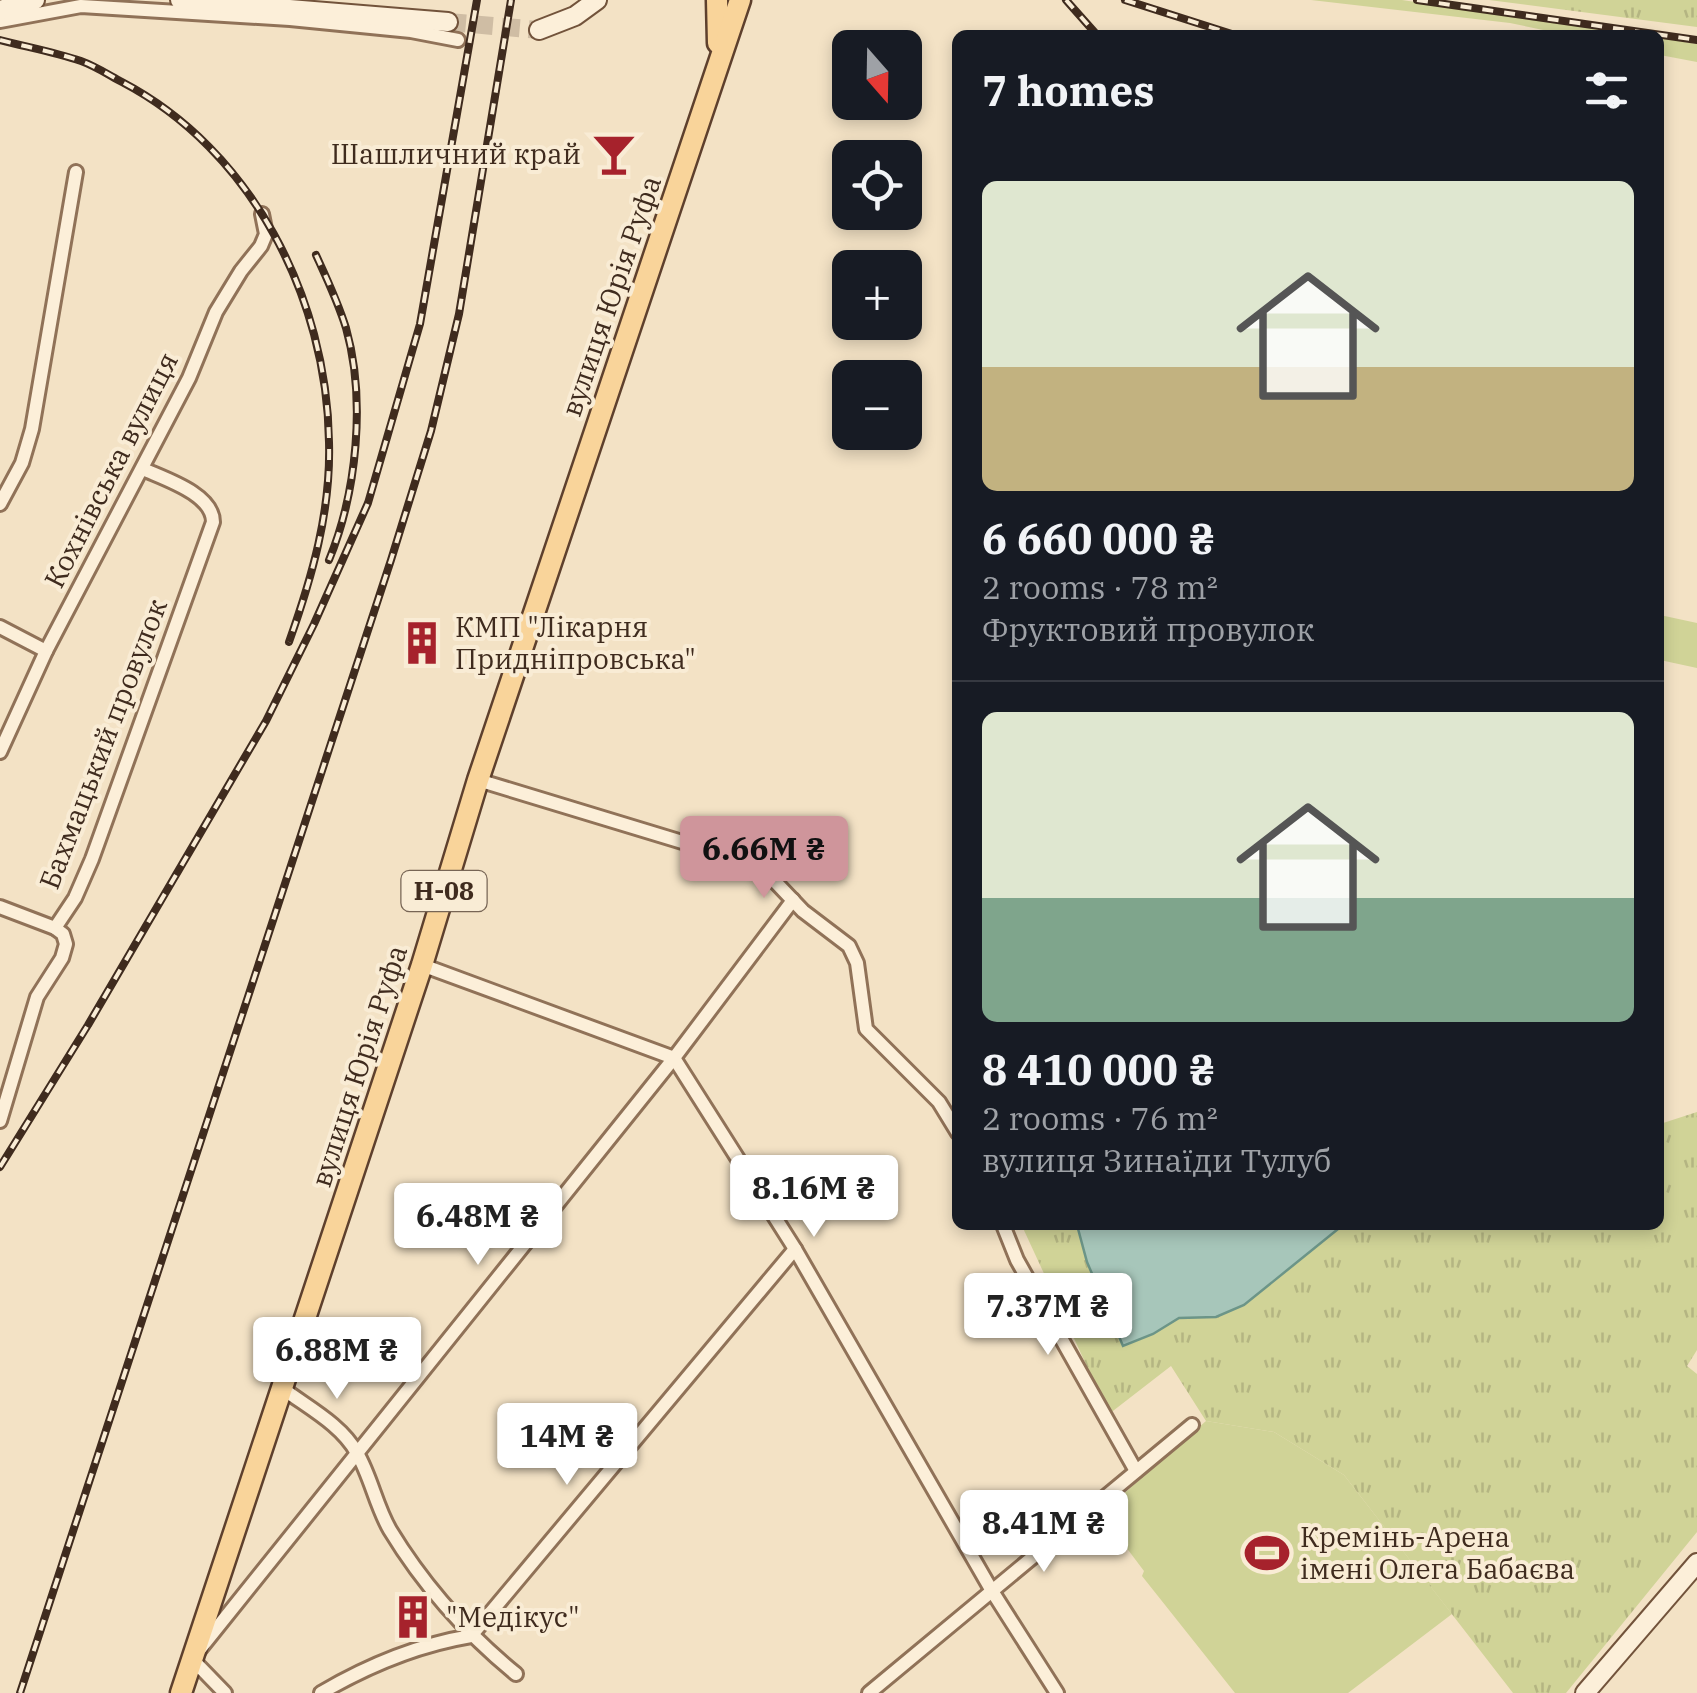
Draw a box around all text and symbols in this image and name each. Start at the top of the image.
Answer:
north arrow [832,30,922,120]
map controls [832,30,922,450]
text: 7 homes [982,63,1155,118]
icon: filters [1579,63,1634,118]
bar icon: Шашличний край [590,130,638,178]
place label: Шашличний край [331,135,581,172]
button: locate [832,140,922,230]
street label: вулиця Юрія Руфа [552,171,669,421]
icon: home [1218,246,1398,426]
button: + [832,250,922,340]
street label: Кохнівська вулиця [35,346,186,594]
button: − [832,360,922,450]
text: 6 660 000 ₴ [982,511,1215,566]
text: 2 rooms · 78 m² [982,566,1218,608]
street label: Бахмацький провулок [30,593,175,894]
place label: КМП "Лікарня Придніпровська" [455,608,696,677]
text: Фруктовий провулок [982,608,1314,650]
building icon: КМП "Лікарня Придніпровська" [398,619,446,667]
icon: home [1218,777,1398,957]
pin: 6.66M ₴ [672,816,856,901]
text: 6.66M ₴ [702,827,826,869]
road number: Н-08 [402,871,486,911]
street label: вулиця Юрія Руфа [302,940,415,1191]
text: 8 410 000 ₴ [982,1042,1215,1097]
text: 2 rooms · 76 m² [982,1097,1218,1139]
text: вулиця Зинаїди Тулуб [982,1139,1331,1181]
pin: 8.16M ₴ [722,1155,906,1240]
text: 8.16M ₴ [752,1166,876,1208]
pin: 6.48M ₴ [386,1183,570,1268]
text: 6.48M ₴ [416,1194,540,1236]
pin: 7.37M ₴ [956,1273,1140,1358]
text: 7.37M ₴ [986,1284,1110,1326]
pin: 6.88M ₴ [245,1317,429,1402]
text: 6.88M ₴ [275,1328,399,1370]
pin: 14M ₴ [497,1403,637,1488]
text: 14M ₴ [519,1414,615,1456]
pin: 8.41M ₴ [952,1490,1136,1575]
text: 8.41M ₴ [982,1501,1106,1543]
place label: Кремінь-Арена імені Олега Бабаєва [1300,1518,1575,1587]
sports icon: Кремінь-Арена імені Олега Бабаєва [1243,1529,1291,1577]
building icon: "Медікус" [389,1593,437,1641]
place label: "Медікус" [446,1598,580,1635]

